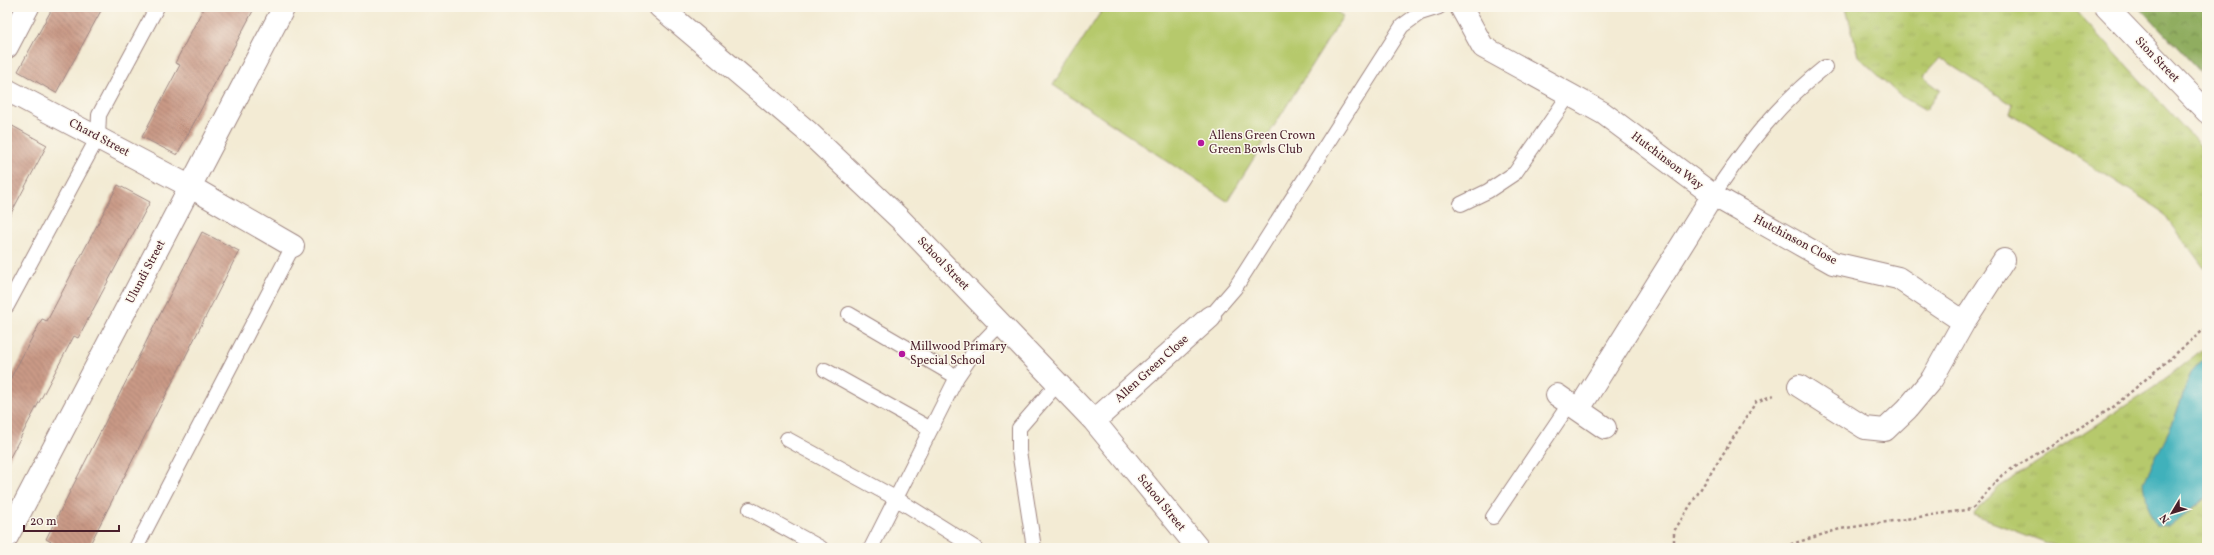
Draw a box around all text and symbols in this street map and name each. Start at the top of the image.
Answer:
street label: Sion Street [2131,34,2183,86]
street label: Chard Street [66,115,132,161]
place label: Allens Green Crown Green Bowls Club [1209,128,1315,158]
street label: Hutchinson Way [1627,128,1707,194]
marker: Allens Green Crown Green Bowls Club [1196,138,1206,148]
street label: Hutchinson Close [1750,211,1840,269]
street label: School Street [913,234,973,294]
street label: Ulundi Street [123,237,169,307]
street label: Allen Green Close [1112,331,1193,406]
place label: Millwood Primary Special School [910,339,1007,369]
marker: Millwood Primary Special School [897,349,907,359]
street label: School Street [1133,471,1189,535]
north arrow [2152,493,2192,533]
scale bar [24,507,119,533]
text: N [2157,510,2174,526]
text: 20 m [30,514,57,530]

